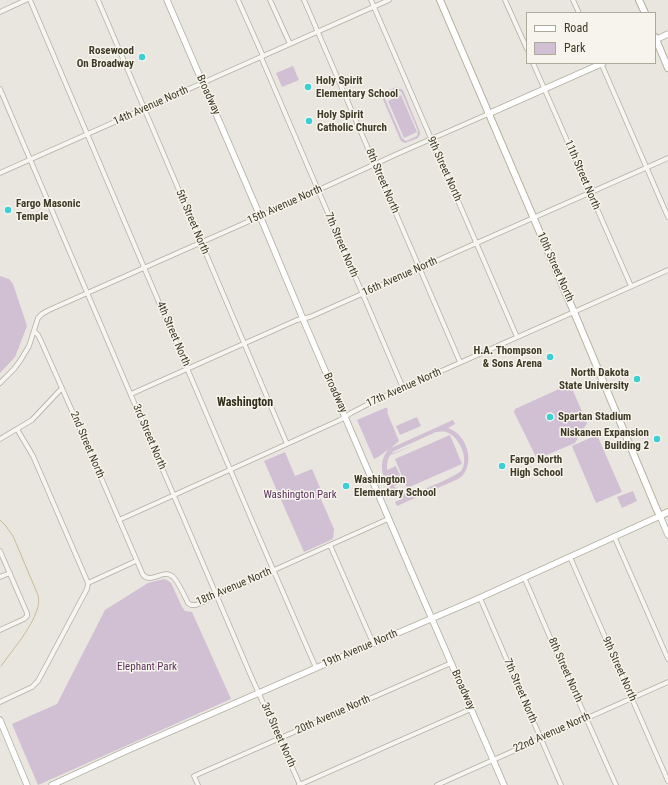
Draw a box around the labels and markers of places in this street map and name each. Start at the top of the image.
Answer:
place label: Rosewood On Broadway [77,44,134,70]
marker: Rosewood On Broadway [137,52,147,62]
place label: Holy Spirit Elementary School [316,74,398,100]
marker: Holy Spirit Elementary School [303,82,313,92]
place label: Holy Spirit Catholic Church [317,108,387,134]
marker: Holy Spirit Catholic Church [304,116,314,126]
place label: Fargo Masonic Temple [16,197,81,223]
marker: Fargo Masonic Temple [3,205,13,215]
place label: H.A. Thompson & Sons Arena [473,344,542,370]
marker: H.A. Thompson & Sons Arena [545,352,555,362]
place label: North Dakota State University [559,366,629,392]
marker: North Dakota State University [632,374,642,384]
place label: Spartan Stadium [558,410,631,424]
marker: Spartan Stadium [545,412,555,422]
place label: Niskanen Expansion Building 2 [560,426,649,452]
marker: Niskanen Expansion Building 2 [652,434,662,444]
place label: Fargo North High School [510,453,563,479]
marker: Fargo North High School [497,461,507,471]
place label: Washington Elementary School [354,473,436,499]
marker: Washington Elementary School [341,481,351,491]

